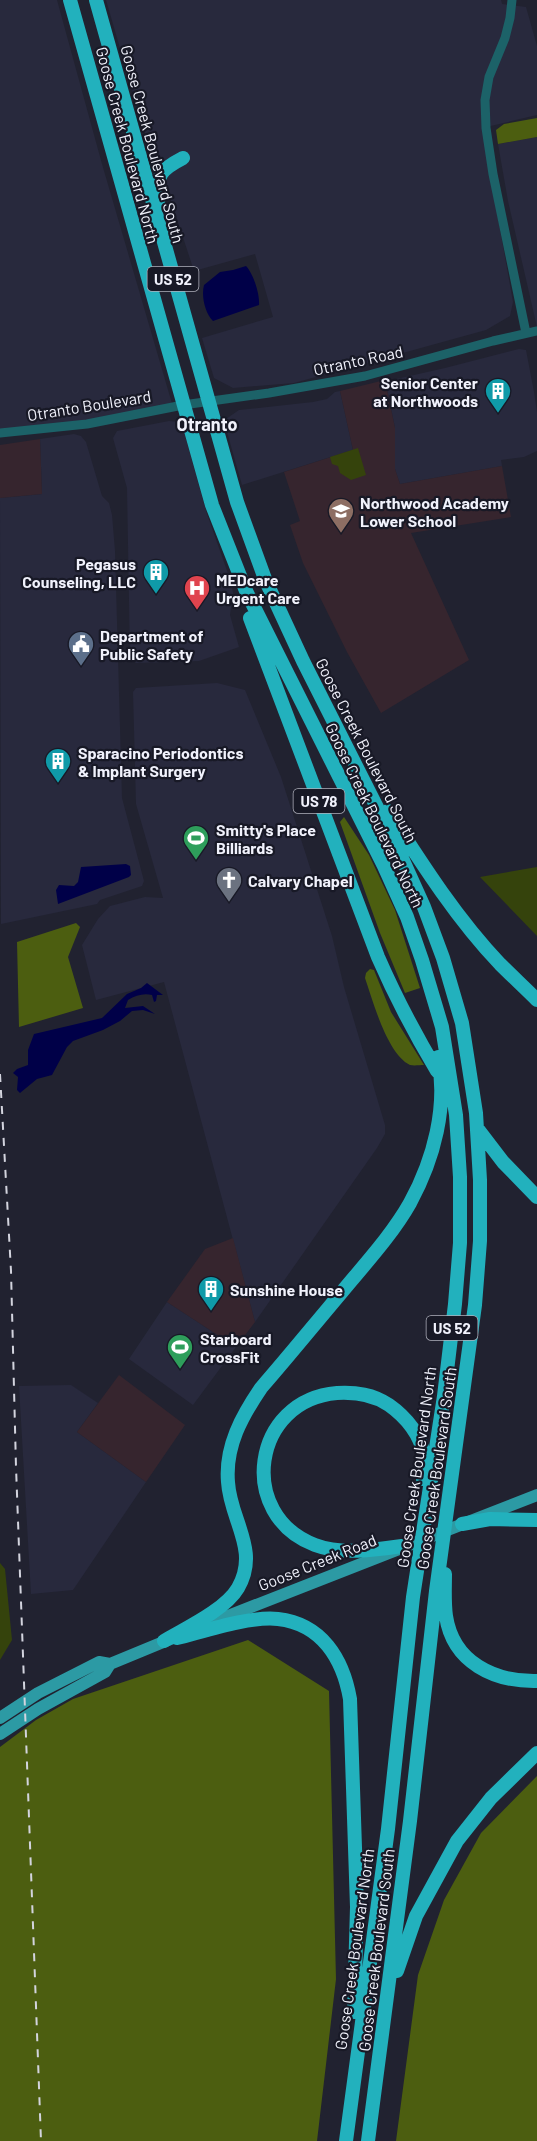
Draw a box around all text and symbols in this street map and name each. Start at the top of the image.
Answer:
street label: Goose Creek Boulevard South [117,43,189,245]
street label: Goose Creek Boulevard North [93,44,163,246]
road number: US 52 [148,267,198,291]
street label: Otranto Road [311,341,405,379]
place label: Senior Center at Northwoods [373,373,478,410]
building icon: Senior Center at Northwoods [483,376,513,414]
street label: Otranto Boulevard [26,386,152,424]
district label: Otranto [177,413,237,435]
place label: Northwood Academy Lower School [360,493,509,530]
school or university icon: Northwood Academy Lower School [326,496,356,534]
place label: Pegasus Counseling, LLC [22,554,136,591]
building icon: Pegasus Counseling, LLC [141,557,171,595]
place label: MEDcare Urgent Care [216,570,301,607]
hospital icon: MEDcare Urgent Care [182,573,212,611]
place label: Department of Public Safety [100,626,203,663]
public building icon: Department of Public Safety [66,629,96,667]
street label: Goose Creek Boulevard South [312,655,422,845]
street label: Goose Creek Boulevard North [322,720,428,910]
place label: Sparacino Periodontics & Implant Surgery [78,743,243,780]
building icon: Sparacino Periodontics & Implant Surgery [43,746,73,784]
road number: US 78 [294,789,344,813]
place label: Smitty's Place Billiards [216,820,316,857]
sports icon: Smitty's Place Billiards [181,823,211,861]
church icon: Calvary Chapel [214,865,244,903]
place label: Calvary Chapel [248,871,353,890]
building icon: Sunshine House [196,1274,226,1312]
place label: Sunshine House [230,1280,343,1299]
road number: US 52 [426,1316,478,1340]
place label: Starboard CrossFit [200,1329,272,1366]
sports icon: Starboard CrossFit [165,1332,195,1370]
street label: Goose Creek Boulevard North [392,1365,440,1569]
street label: Goose Creek Boulevard South [412,1366,460,1570]
street label: Goose Creek Road [255,1530,379,1594]
street label: Goose Creek Boulevard North [330,1847,378,2051]
street label: Goose Creek Boulevard South [354,1848,398,2052]

